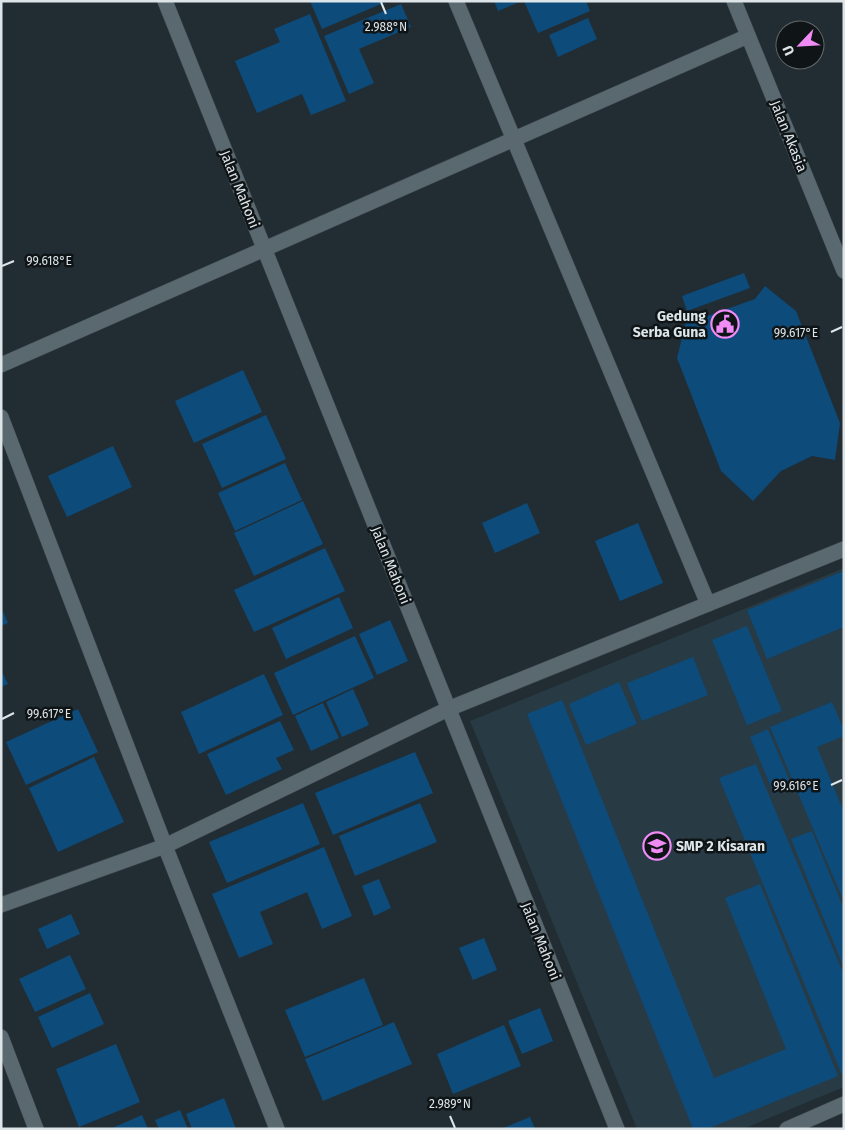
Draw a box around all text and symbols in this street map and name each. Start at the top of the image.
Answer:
text: 2.988°N [365,20,407,34]
north arrow [775,20,825,70]
text: U [779,43,798,58]
street label: Jalan Akasia [766,98,811,175]
street label: Jalan Mahoni [216,148,263,231]
text: 99.618°E [26,254,72,268]
place label: Gedung Serba Guna [633,308,706,341]
public building icon: Gedung Serba Guna [710,309,740,339]
text: 99.617°E [774,326,818,340]
street label: Jalan Mahoni [367,524,414,607]
text: 99.617°E [27,707,71,721]
text: 99.616°E [773,779,819,793]
school or university icon: SMP 2 Kisaran [642,831,672,861]
place label: SMP 2 Kisaran [676,838,765,855]
street label: Jalan Mahoni [517,900,564,983]
text: 2.989°N [429,1097,471,1111]

